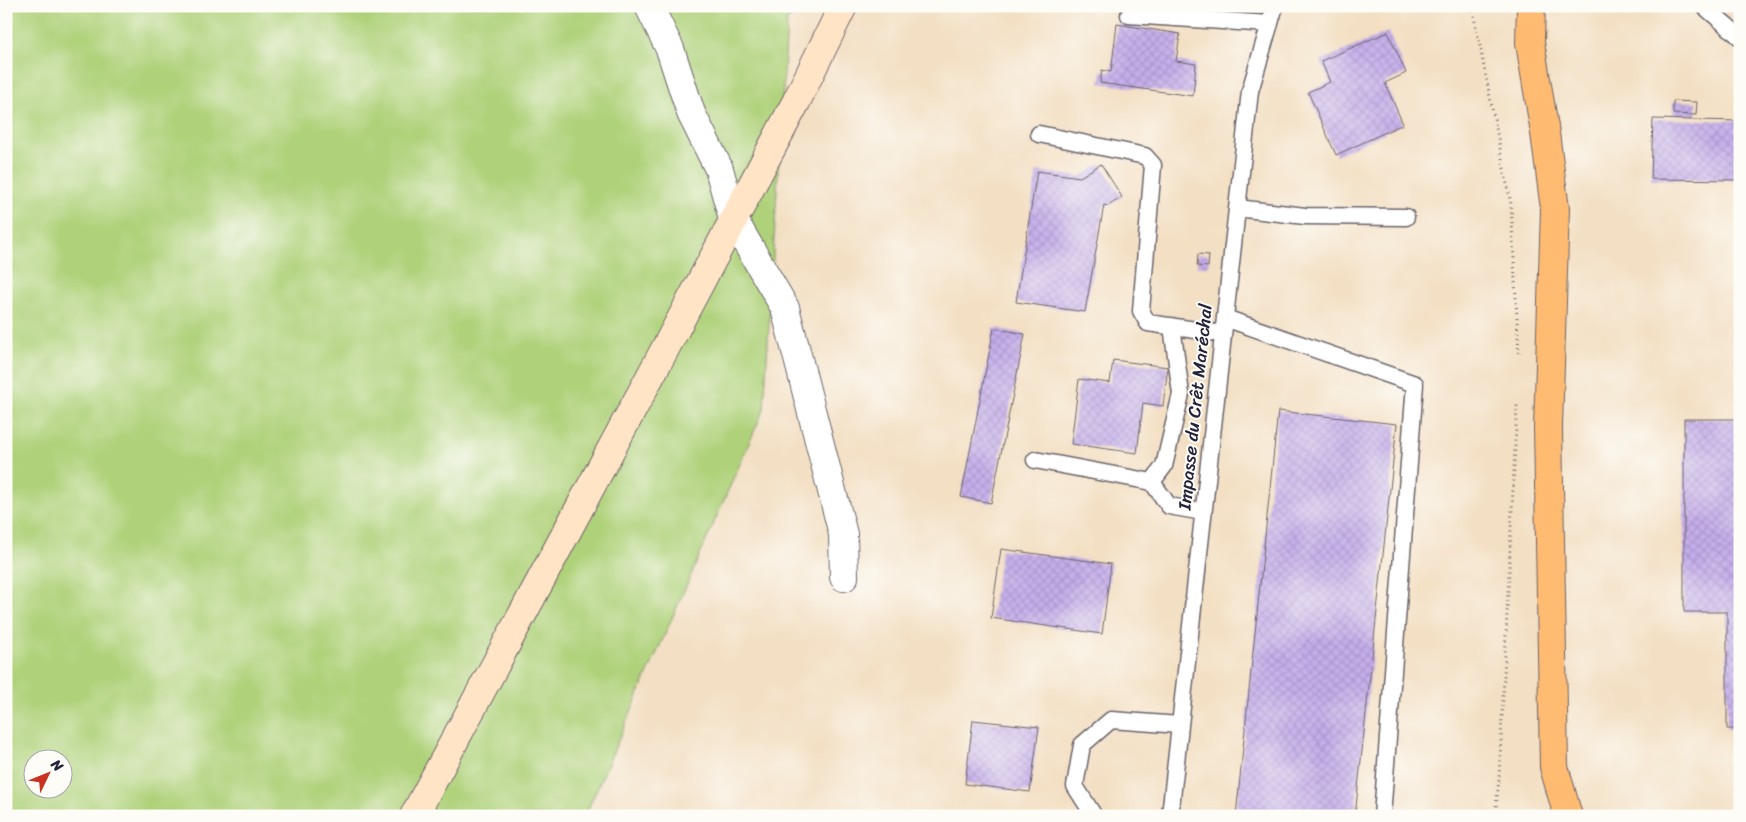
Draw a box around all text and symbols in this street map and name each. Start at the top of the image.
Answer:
street label: Impasse du Crêt Maréchal [1168,302,1222,513]
north arrow [22,750,72,800]
text: N [44,753,70,778]

